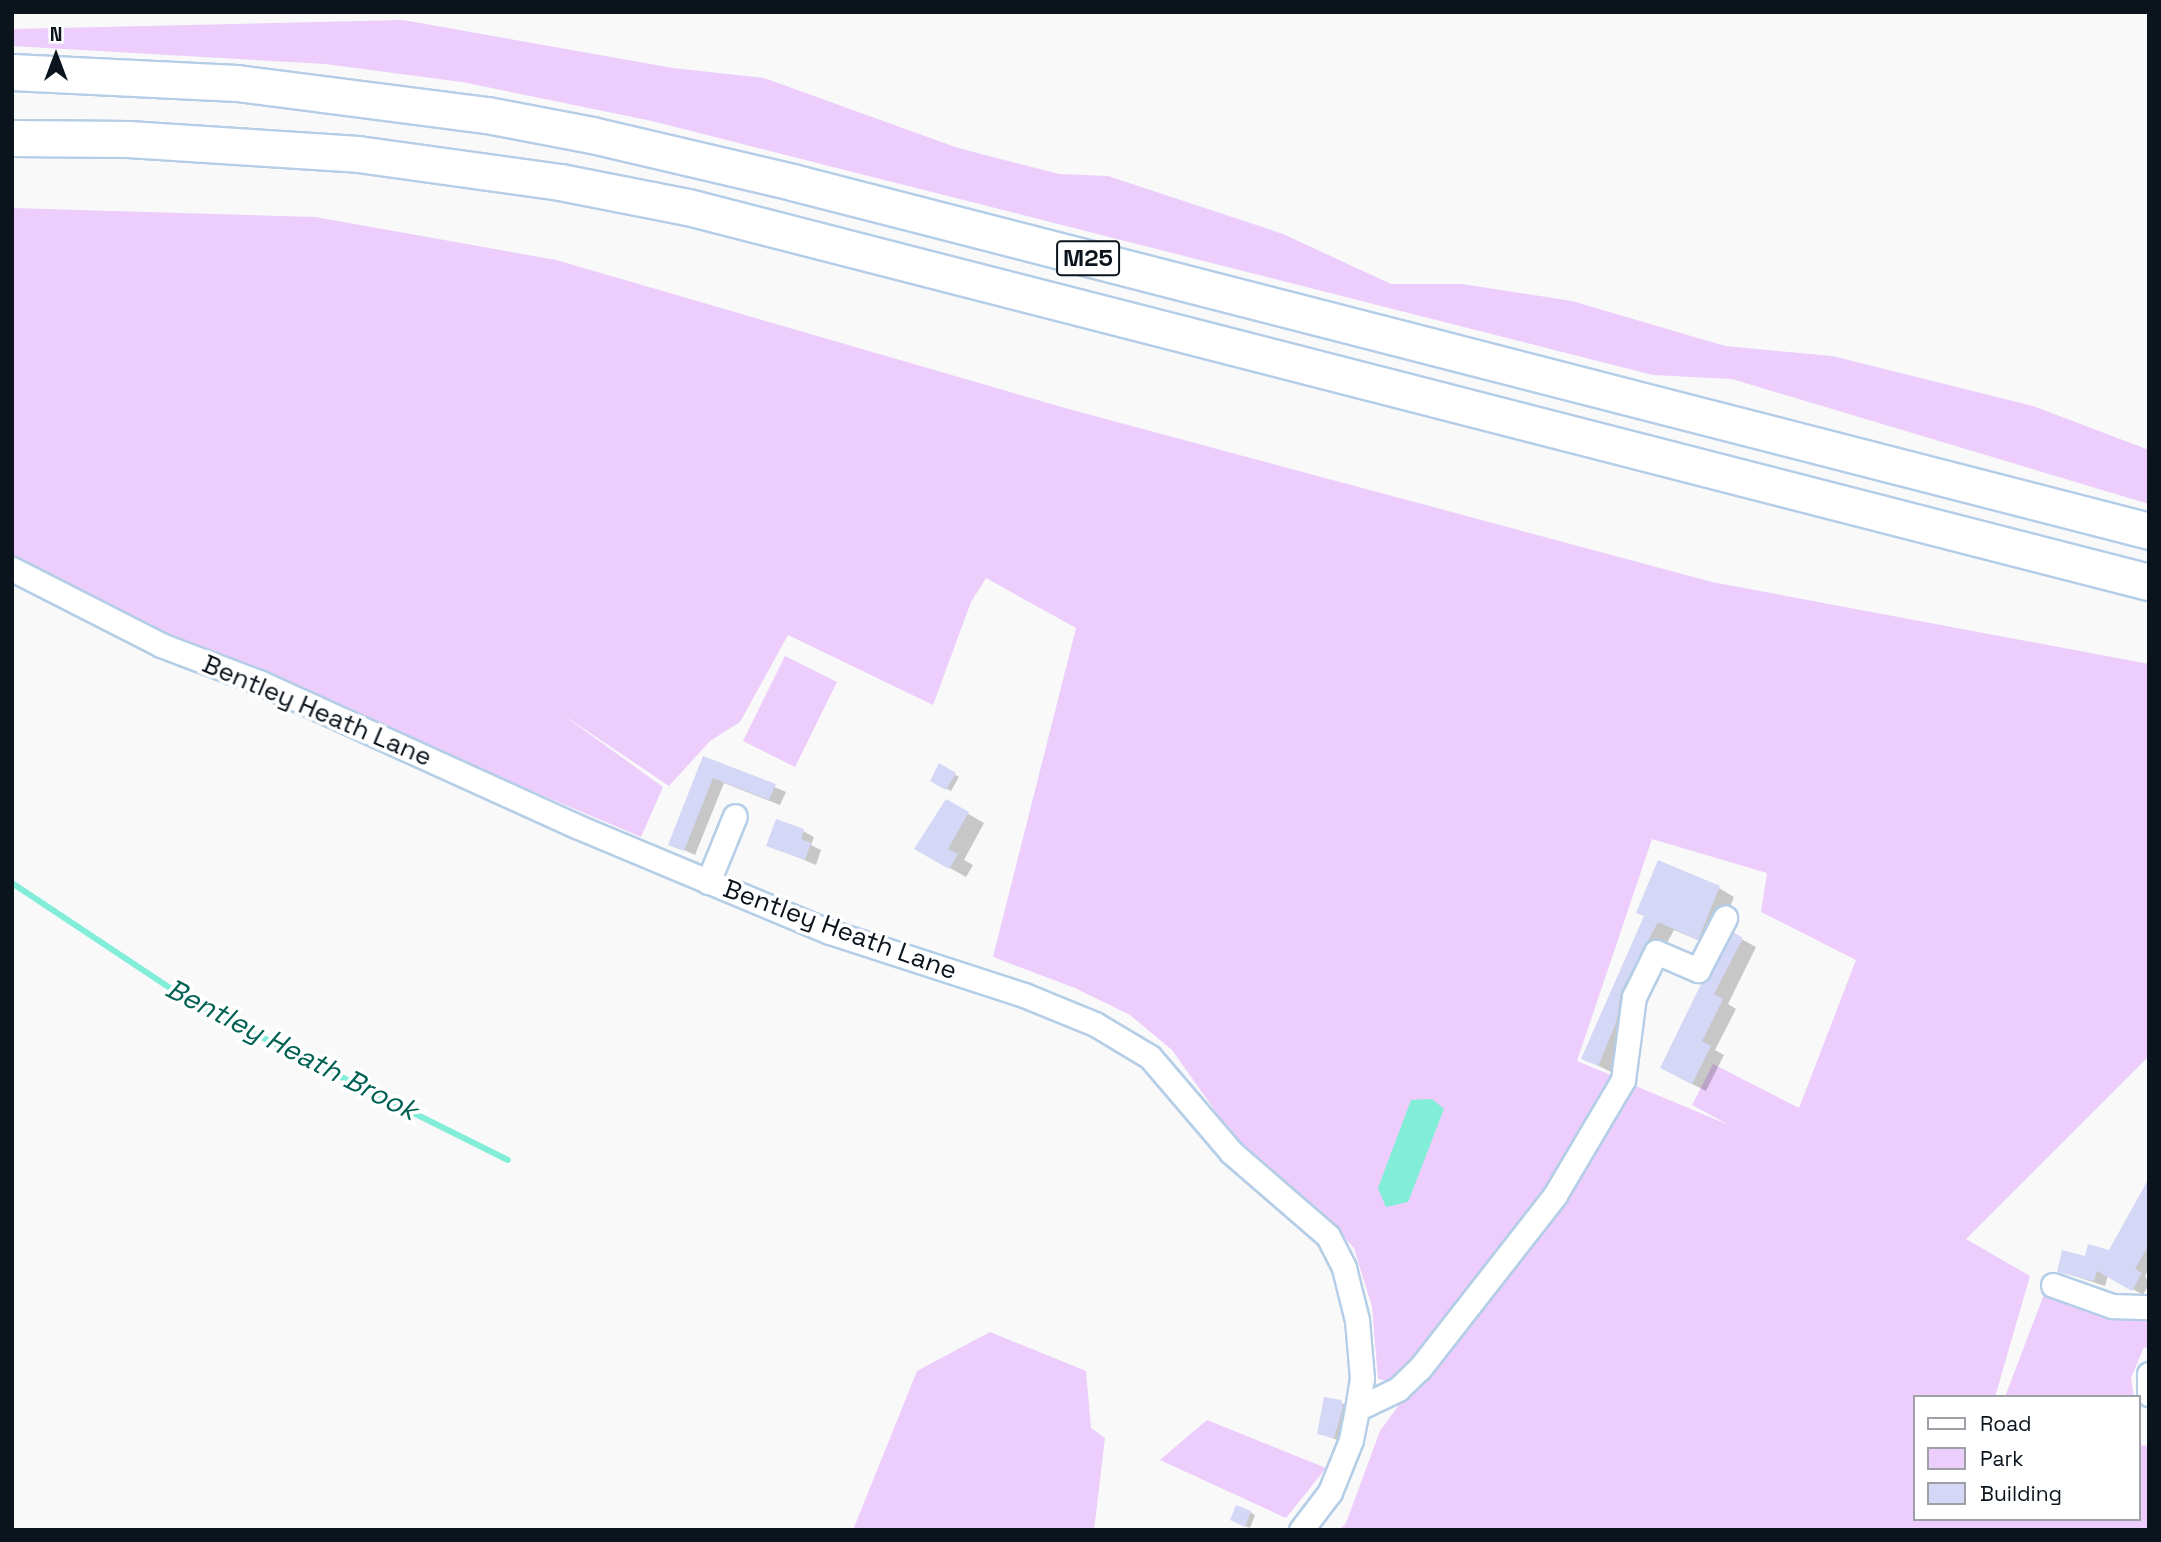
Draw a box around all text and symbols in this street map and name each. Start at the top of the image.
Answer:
north arrow [21,21,91,91]
text: N [50,22,62,47]
road number: M25 [1055,237,1121,278]
street label: Bentley Heath Lane [198,649,436,773]
street label: Bentley Heath Lane [719,873,961,987]
water label: Bentley Heath Brook [160,971,424,1127]
legend [1912,1395,2140,1521]
text: Road [1980,1410,2032,1437]
text: Park [1980,1445,2024,1472]
text: Building [1980,1480,2062,1507]

